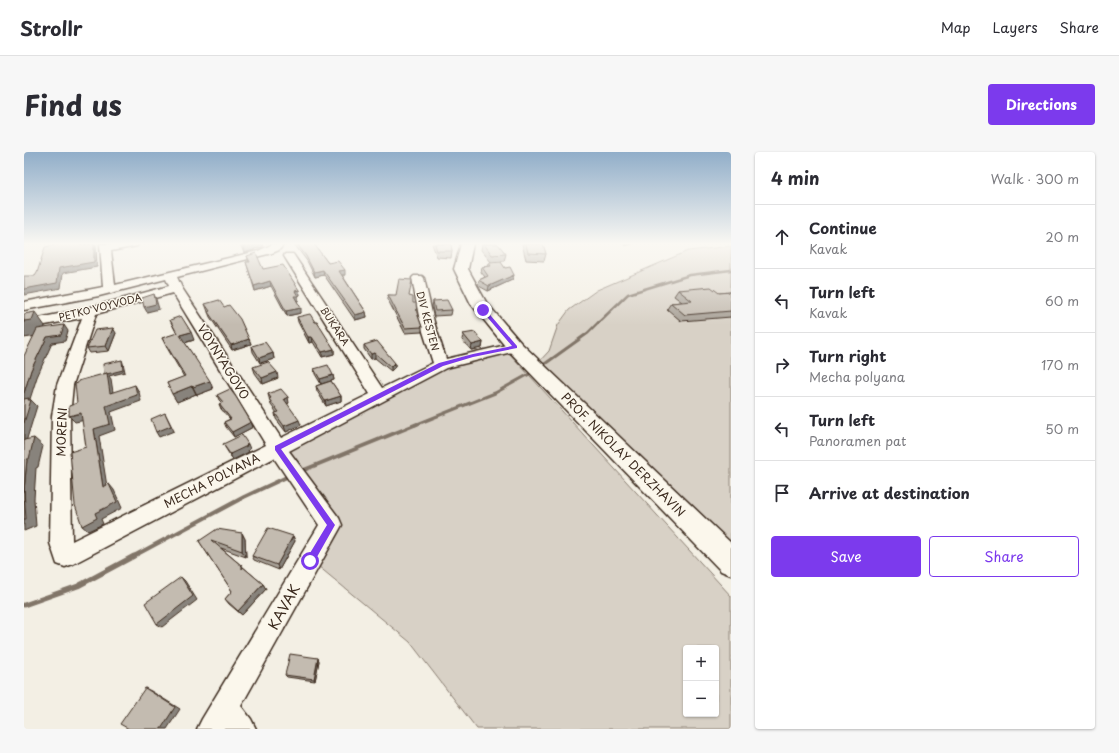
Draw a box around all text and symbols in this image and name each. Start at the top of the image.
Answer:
text: Strollr [20,14,83,42]
text: Map [941,17,971,38]
text: Layers [993,17,1038,38]
text: Share [1060,17,1099,38]
text: Find us [24,83,122,126]
button: Directions [988,84,1095,125]
text: 4 min [771,165,819,191]
text: Walk · 300 m [991,169,1079,188]
text: Continue [809,216,877,239]
icon: ahead [771,226,793,248]
text: 20 m [1045,227,1079,246]
text: Kavak [809,239,847,258]
text: Turn left [809,280,875,303]
street label: PETKO VOYVODA [57,289,143,324]
street label: DIV KESTEN [413,289,444,353]
icon: left [771,290,793,312]
text: 60 m [1045,291,1079,310]
route end [474,301,492,319]
street label: BUKARA [317,303,354,349]
text: Kavak [809,303,847,322]
street label: VOYNYAGOVO [193,320,254,403]
text: Turn right [809,344,886,367]
icon: right [771,354,793,376]
text: 170 m [1041,355,1079,374]
text: Mecha polyana [809,367,905,386]
street label: PROF. NIKOLAY DERZHAVIN [558,388,690,520]
street label: MORENI [51,407,71,457]
text: Turn left [809,408,875,431]
icon: left [771,418,793,440]
text: 50 m [1045,419,1079,438]
text: Panoramen pat [809,431,906,450]
street label: MECHA POLYANA [160,448,263,512]
text: Arrive at destination [809,481,970,504]
icon: arrive [771,482,793,504]
button: Save [771,536,921,577]
button: Share [929,536,1079,577]
route start [301,552,319,570]
street label: KAVAK [262,580,305,633]
map controls [683,645,719,717]
button: + [683,645,719,681]
button: − [683,681,719,717]

